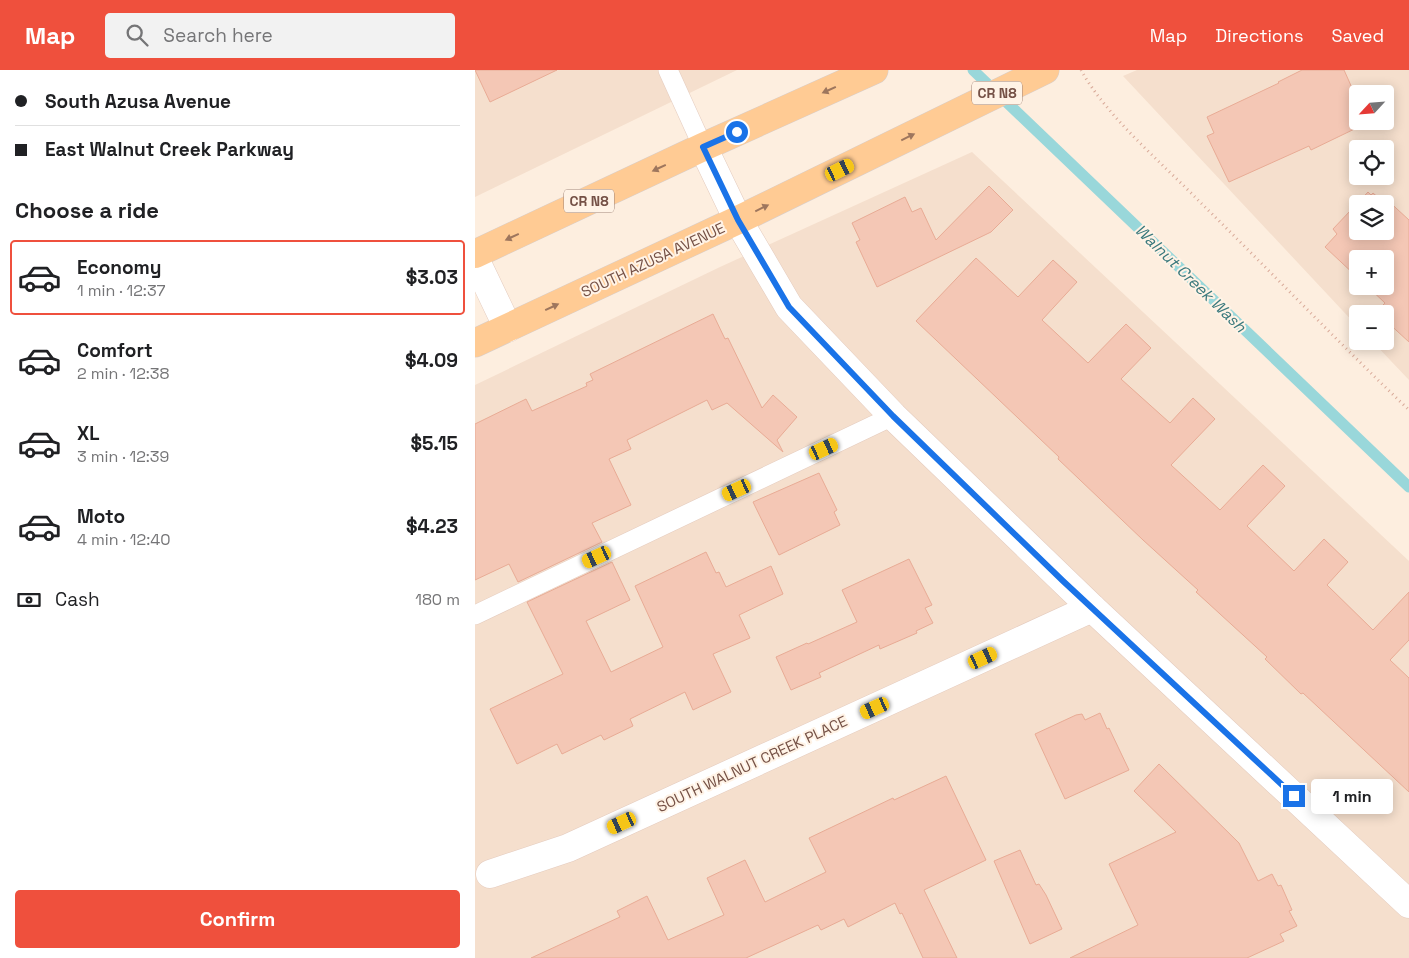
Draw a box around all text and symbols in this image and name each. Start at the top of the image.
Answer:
search box [105,13,455,58]
text: Map [25,20,75,51]
icon: search [123,21,151,49]
text: Search here [163,23,273,48]
text: Map [1150,24,1187,47]
text: Directions [1215,24,1304,47]
text: Saved [1332,24,1384,47]
road number: CR N8 [972,82,1022,104]
north arrow [1349,85,1394,130]
map controls [1349,85,1394,350]
one-way arrow [822,86,836,94]
text: South Azusa Avenue [45,89,231,114]
route start [726,121,748,143]
one-way arrow [901,132,915,140]
text: East Walnut Creek Parkway [45,137,294,162]
button: locate [1349,140,1394,185]
car [823,157,856,183]
one-way arrow [652,164,666,172]
road number: CR N8 [564,190,614,212]
button: layers [1349,195,1394,240]
text: Choose a ride [15,196,159,224]
one-way arrow [755,204,770,212]
street label: SOUTH AZUSA AVENUE [578,218,728,301]
water label: Walnut Creek Wash [1131,220,1252,338]
one-way arrow [504,233,519,241]
button: + [1349,250,1394,295]
icon: car [17,255,62,300]
text: Economy [77,255,161,280]
text: $3.03 [406,265,458,290]
text: 1 min · 12:37 [77,280,166,301]
one-way arrow [545,303,559,311]
button: − [1349,305,1394,350]
icon: car [17,338,62,383]
text: Comfort [77,338,153,363]
text: $4.09 [405,348,458,373]
text: 2 min · 12:38 [77,363,169,384]
icon: car [17,421,62,466]
text: XL [77,421,100,446]
text: $5.15 [410,431,458,456]
car [807,436,840,462]
text: 3 min · 12:39 [77,446,169,467]
car [720,477,753,503]
icon: car [17,504,62,549]
text: Moto [77,504,125,529]
text: $4.23 [406,514,458,539]
text: 4 min · 12:40 [77,529,170,550]
car [580,544,613,570]
icon: cash [15,586,43,614]
text: Cash [55,587,100,612]
text: 180 m [415,589,460,610]
car [966,645,999,671]
car [858,695,891,721]
street label: SOUTH WALNUT CREEK PLACE [654,711,850,816]
callout: 1 min [1311,778,1394,814]
route end [1283,785,1305,807]
text: 1 min [1332,786,1372,807]
car [605,810,638,836]
button: Confirm [15,890,460,948]

